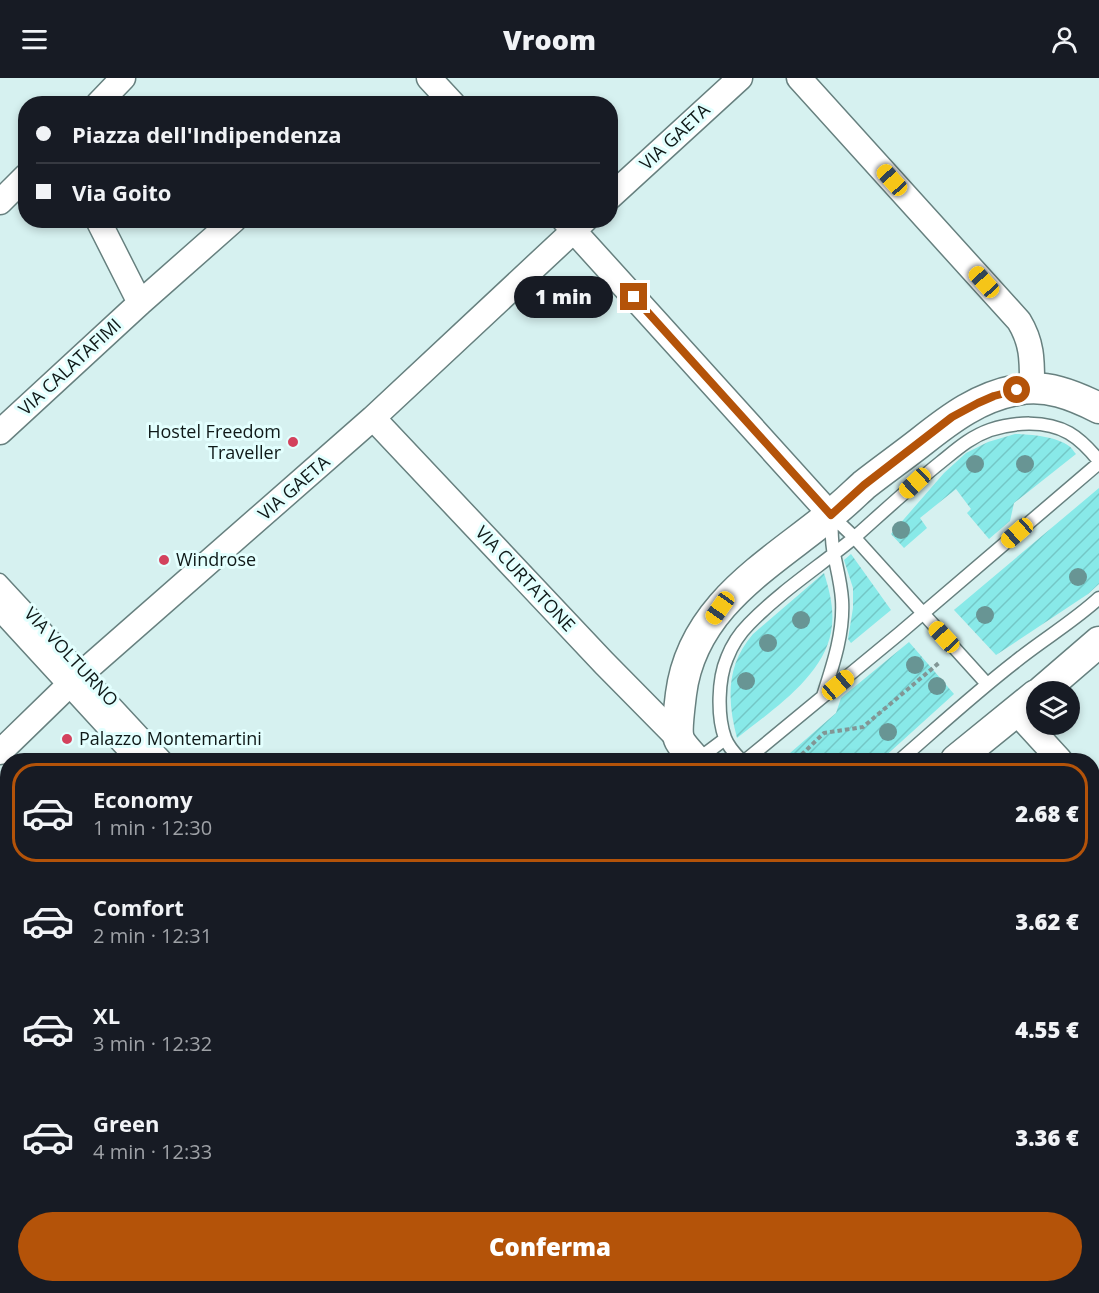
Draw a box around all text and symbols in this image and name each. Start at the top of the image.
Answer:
text: Vroom [503,21,596,58]
icon: menu [18,23,51,56]
icon: person [1048,23,1081,56]
street label: VIA GAETA [634,97,715,175]
text: Piazza dell'Indipendenza [72,119,342,149]
car [873,161,911,199]
text: Via Goito [72,177,171,207]
car [965,263,1003,301]
callout: 1 min [514,276,613,318]
text: 1 min [535,283,592,310]
route end [620,283,647,310]
street label: VIA CALATAFIMI [13,312,126,420]
route start [1003,376,1030,403]
place label: Hostel Freedom Traveller [147,419,282,464]
marker: Hostel Freedom Traveller [286,435,300,449]
street label: VIA GAETA [252,449,335,525]
car [896,464,934,502]
car [998,514,1036,552]
street label: VIA CURTATONE [471,520,581,636]
place label: Windrose [176,547,256,571]
marker: Windrose [157,553,171,567]
car [702,588,738,628]
street label: VIA VOLTURNO [19,601,124,711]
car [925,618,963,656]
car [818,667,858,703]
map controls [1026,681,1080,735]
button: layers [1026,681,1080,735]
place label: Palazzo Montemartini [79,726,262,750]
marker: Palazzo Montemartini [60,732,74,746]
text: Economy [93,784,192,814]
icon: car [21,786,75,840]
text: 2.68 € [1015,798,1079,828]
text: 1 min · 12:30 [93,814,212,841]
text: Comfort [93,892,184,922]
icon: car [21,894,75,948]
text: 3.62 € [1015,906,1079,936]
text: 2 min · 12:31 [93,922,212,949]
text: XL [93,1000,120,1030]
icon: car [21,1002,75,1056]
text: 4.55 € [1015,1014,1079,1044]
text: 3 min · 12:32 [93,1030,212,1057]
text: Green [93,1108,159,1138]
icon: car [21,1110,75,1164]
text: 3.36 € [1015,1122,1079,1152]
text: 4 min · 12:33 [93,1138,212,1165]
button: Conferma [18,1212,1082,1281]

